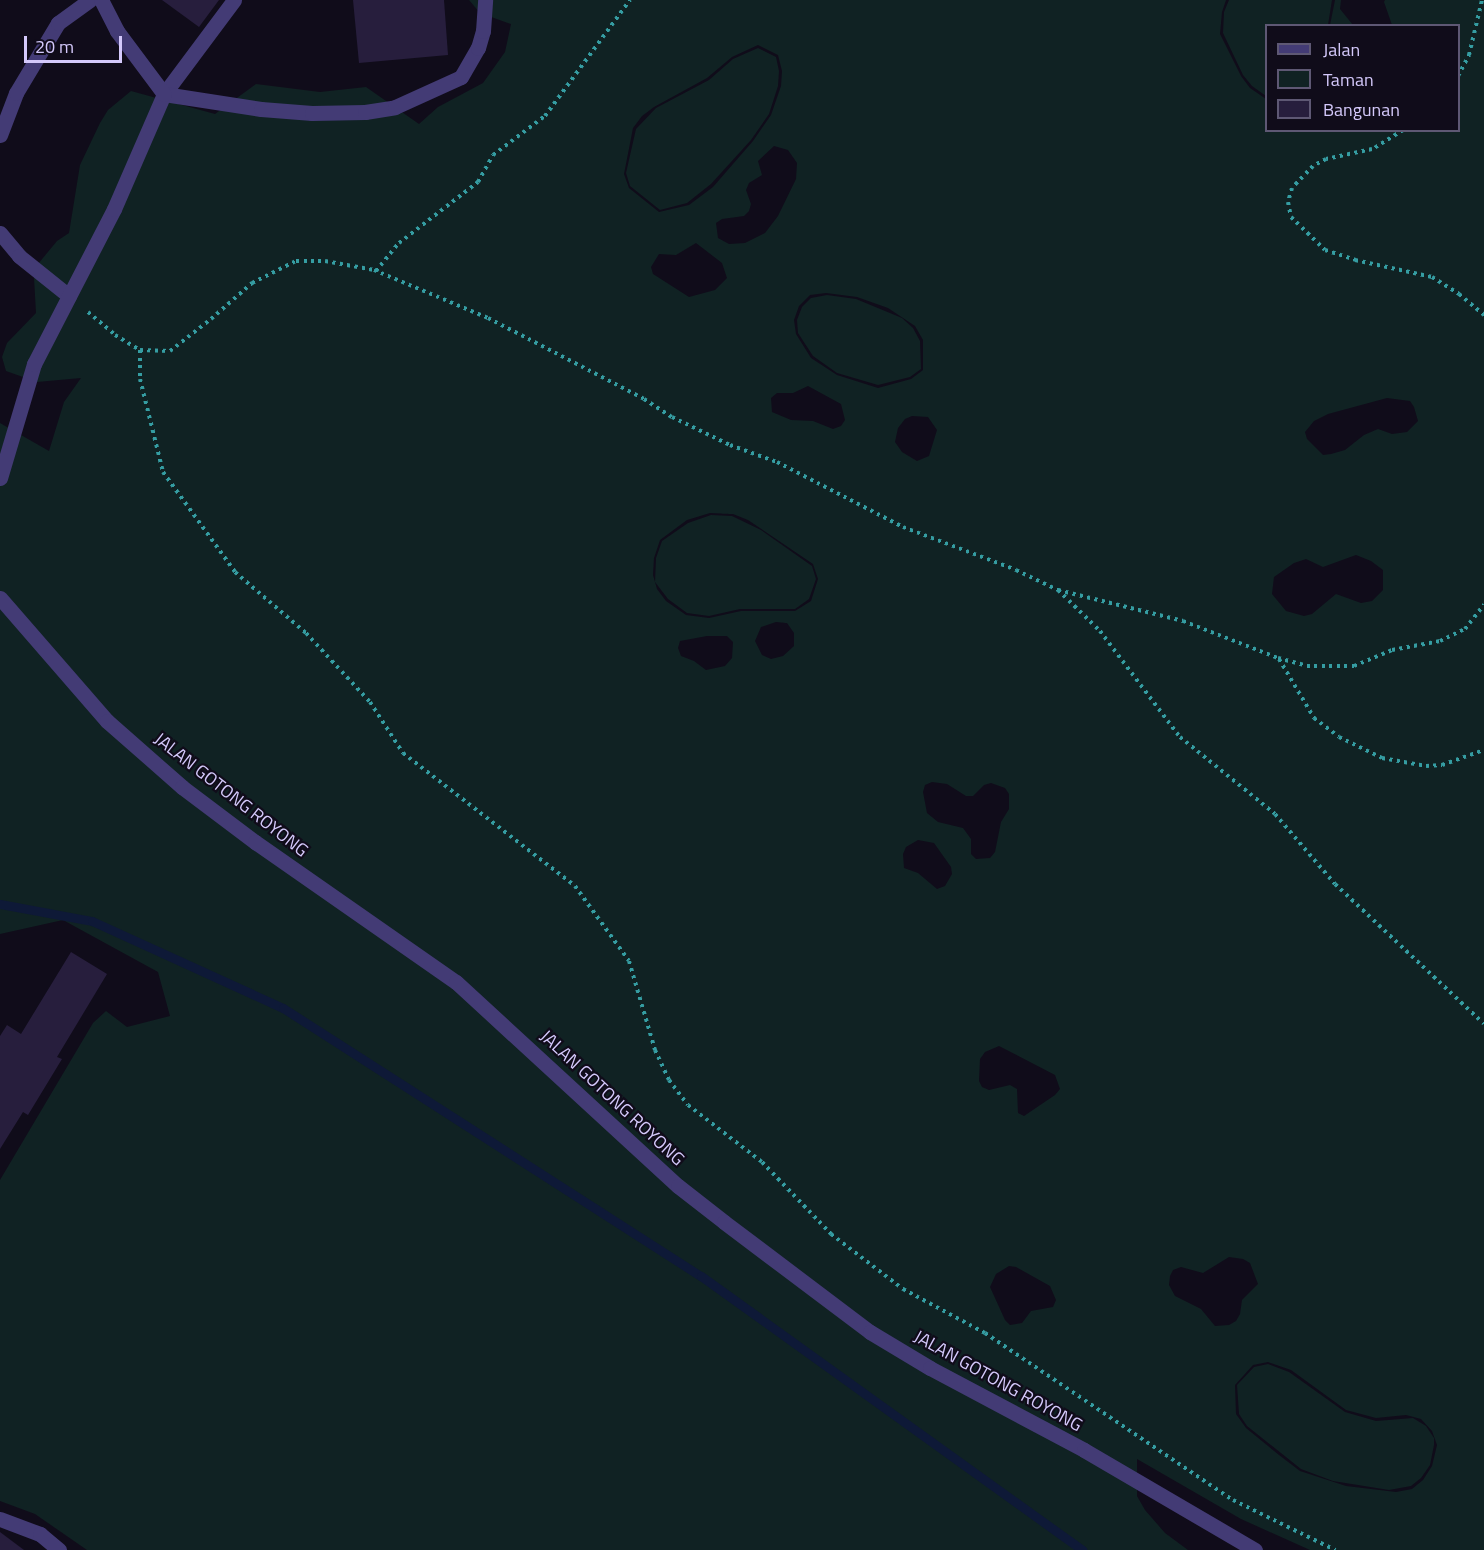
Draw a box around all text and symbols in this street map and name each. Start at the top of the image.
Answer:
scale bar [27,24,124,62]
legend [1265,24,1460,132]
text: 20 m [35,33,74,60]
text: Jalan [1323,36,1360,63]
text: Taman [1323,66,1374,93]
text: Bangunan [1323,96,1400,123]
street label: JALAN GOTONG ROYONG [150,728,312,862]
street label: JALAN GOTONG ROYONG [536,1026,688,1170]
street label: JALAN GOTONG ROYONG [910,1326,1086,1436]

